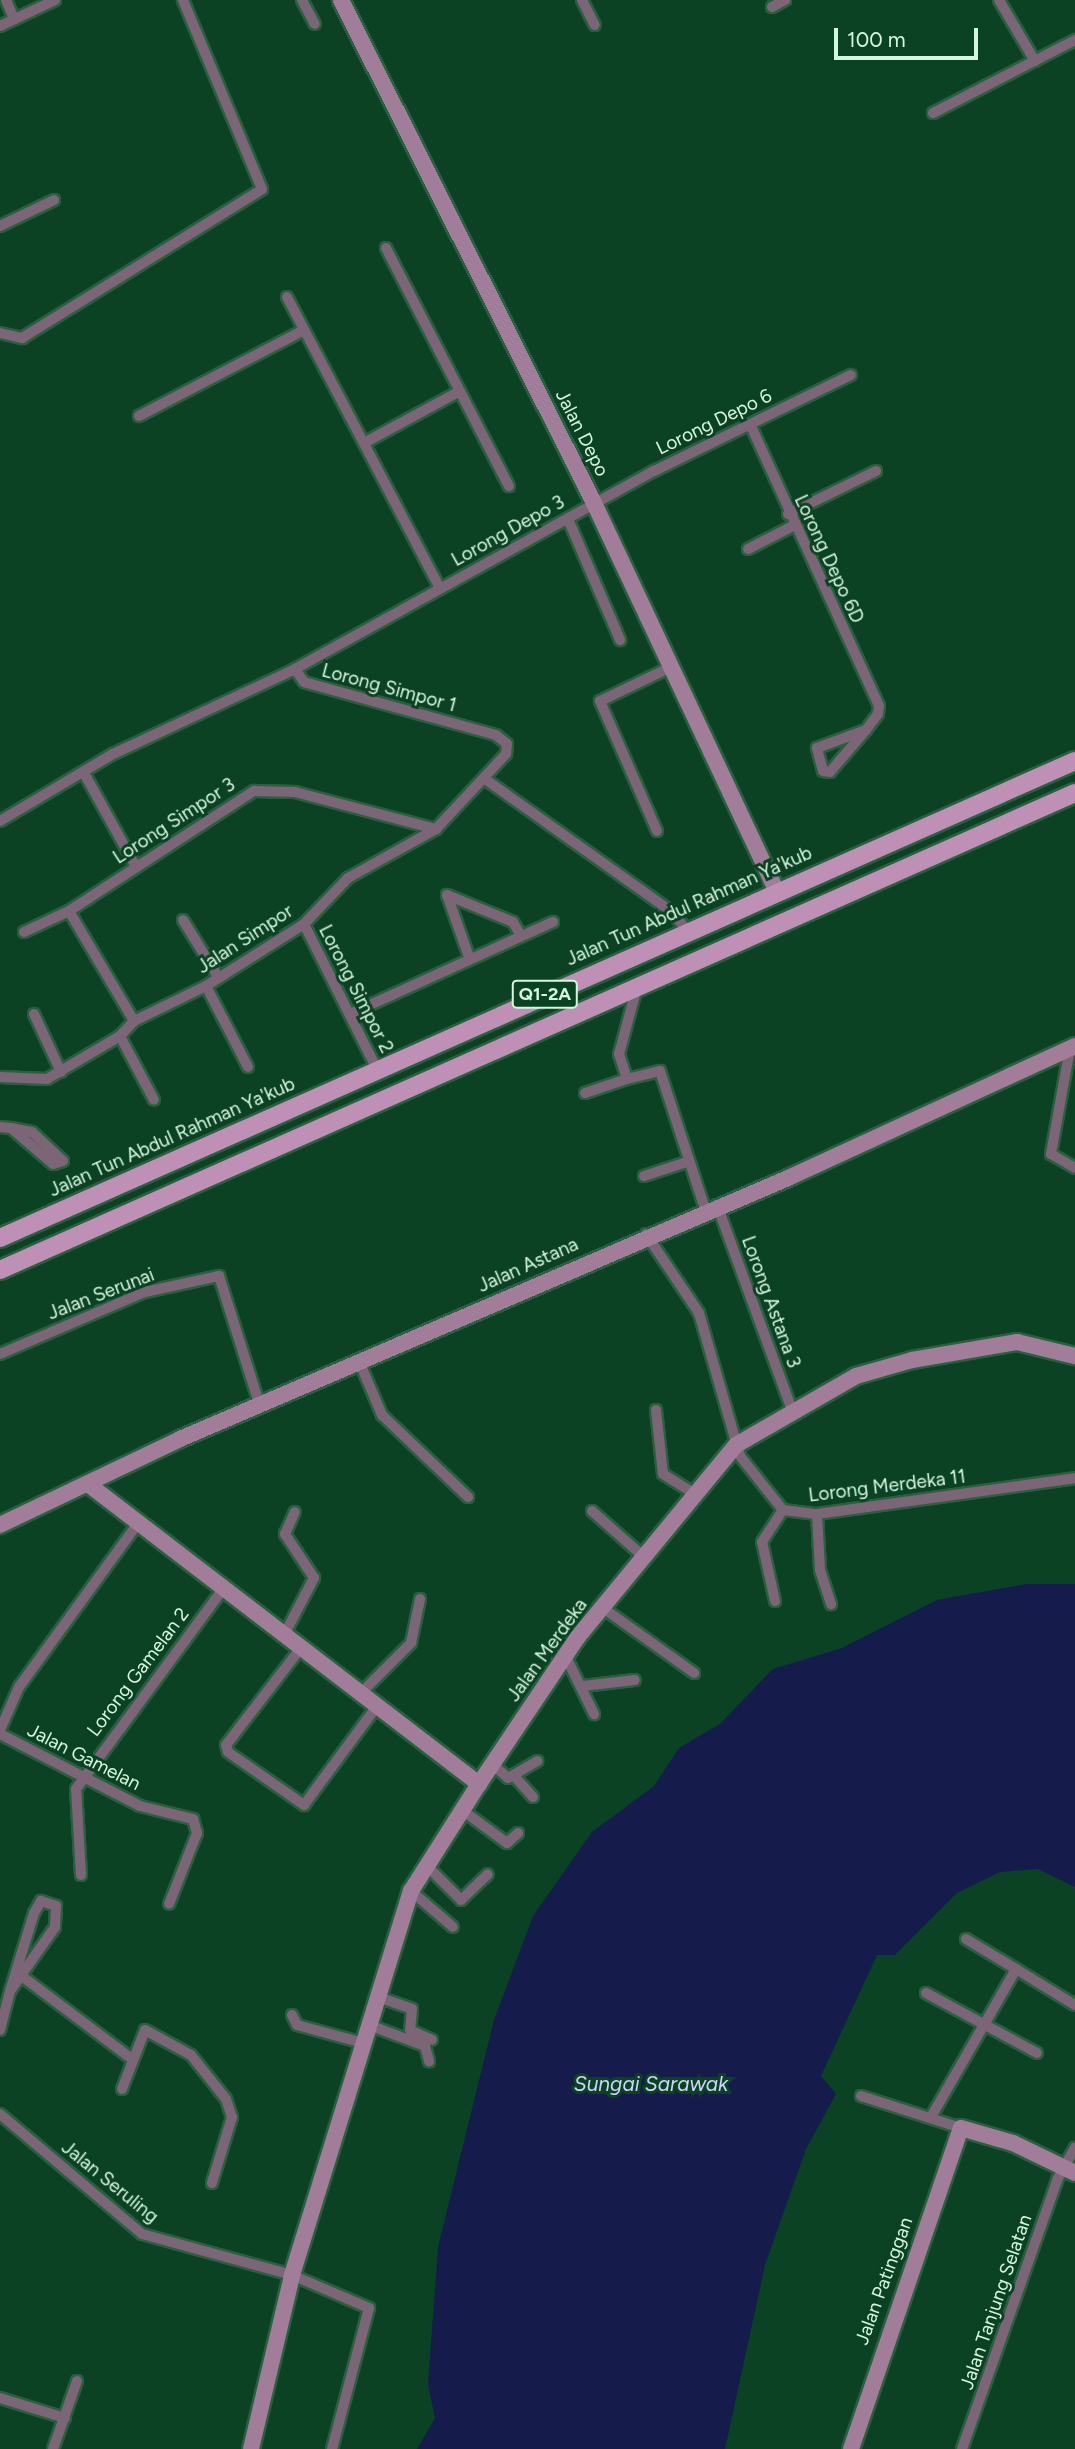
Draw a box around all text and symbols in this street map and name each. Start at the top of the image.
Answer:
scale bar [837,14,981,58]
text: 100 m [847,27,906,52]
street label: Lorong Depo 6 [652,384,776,460]
street label: Jalan Depo [550,386,614,480]
street label: Lorong Depo 3 [448,491,568,571]
street label: Lorong Depo 6D [789,491,869,627]
street label: Lorong Simpor 1 [319,659,459,717]
street label: Lorong Simpor 3 [109,773,239,869]
street label: Jalan Tun Abdul Rahman Ya'kub [562,841,816,971]
street label: Jalan Simpor [193,900,297,978]
street label: Lorong Simpor 2 [314,921,398,1057]
road number: Q1-2A [512,979,578,1009]
street label: Jalan Tun Abdul Rahman Ya'kub [45,1072,299,1202]
street label: Jalan Astana [474,1233,582,1297]
street label: Lorong Astana 3 [737,1233,805,1371]
street label: Jalan Serunai [44,1263,158,1325]
street label: Lorong Merdeka 11 [807,1465,967,1507]
street label: Jalan Merdeka [502,1594,592,1706]
street label: Lorong Gamelan 2 [82,1603,194,1741]
street label: Jalan Gamelan [24,1719,144,1795]
water label: Sungai Sarawak [574,2071,728,2097]
street label: Jalan Seruling [57,2136,163,2228]
street label: Jalan Tanjung Selatan [955,2211,1037,2393]
street label: Jalan Patinggan [850,2214,918,2348]

